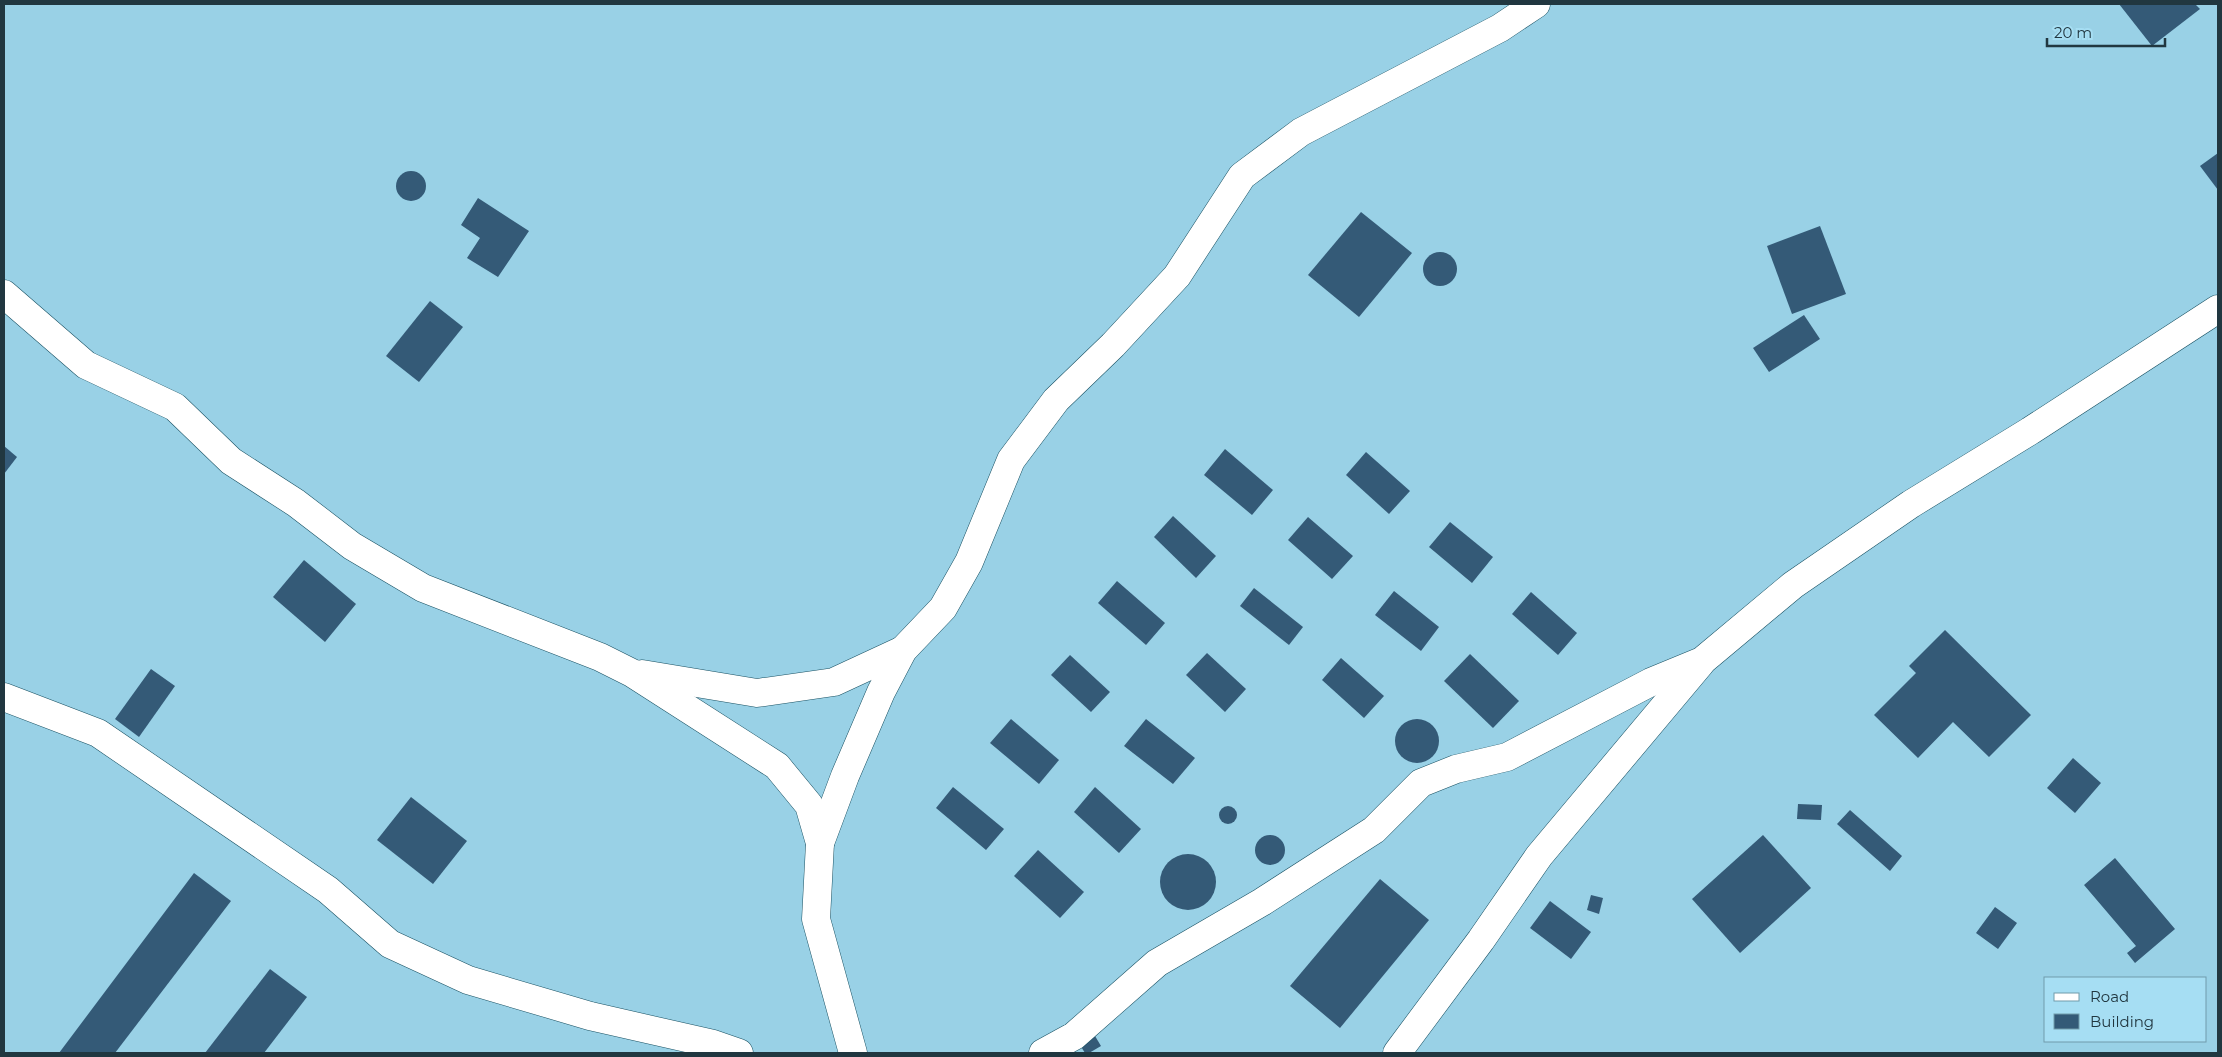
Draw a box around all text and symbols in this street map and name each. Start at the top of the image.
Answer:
scale bar [2047,15,2164,47]
text: 20 m [2054,23,2092,42]
legend [2044,977,2207,1042]
text: Road [2090,987,2129,1006]
text: Building [2090,1012,2154,1031]

